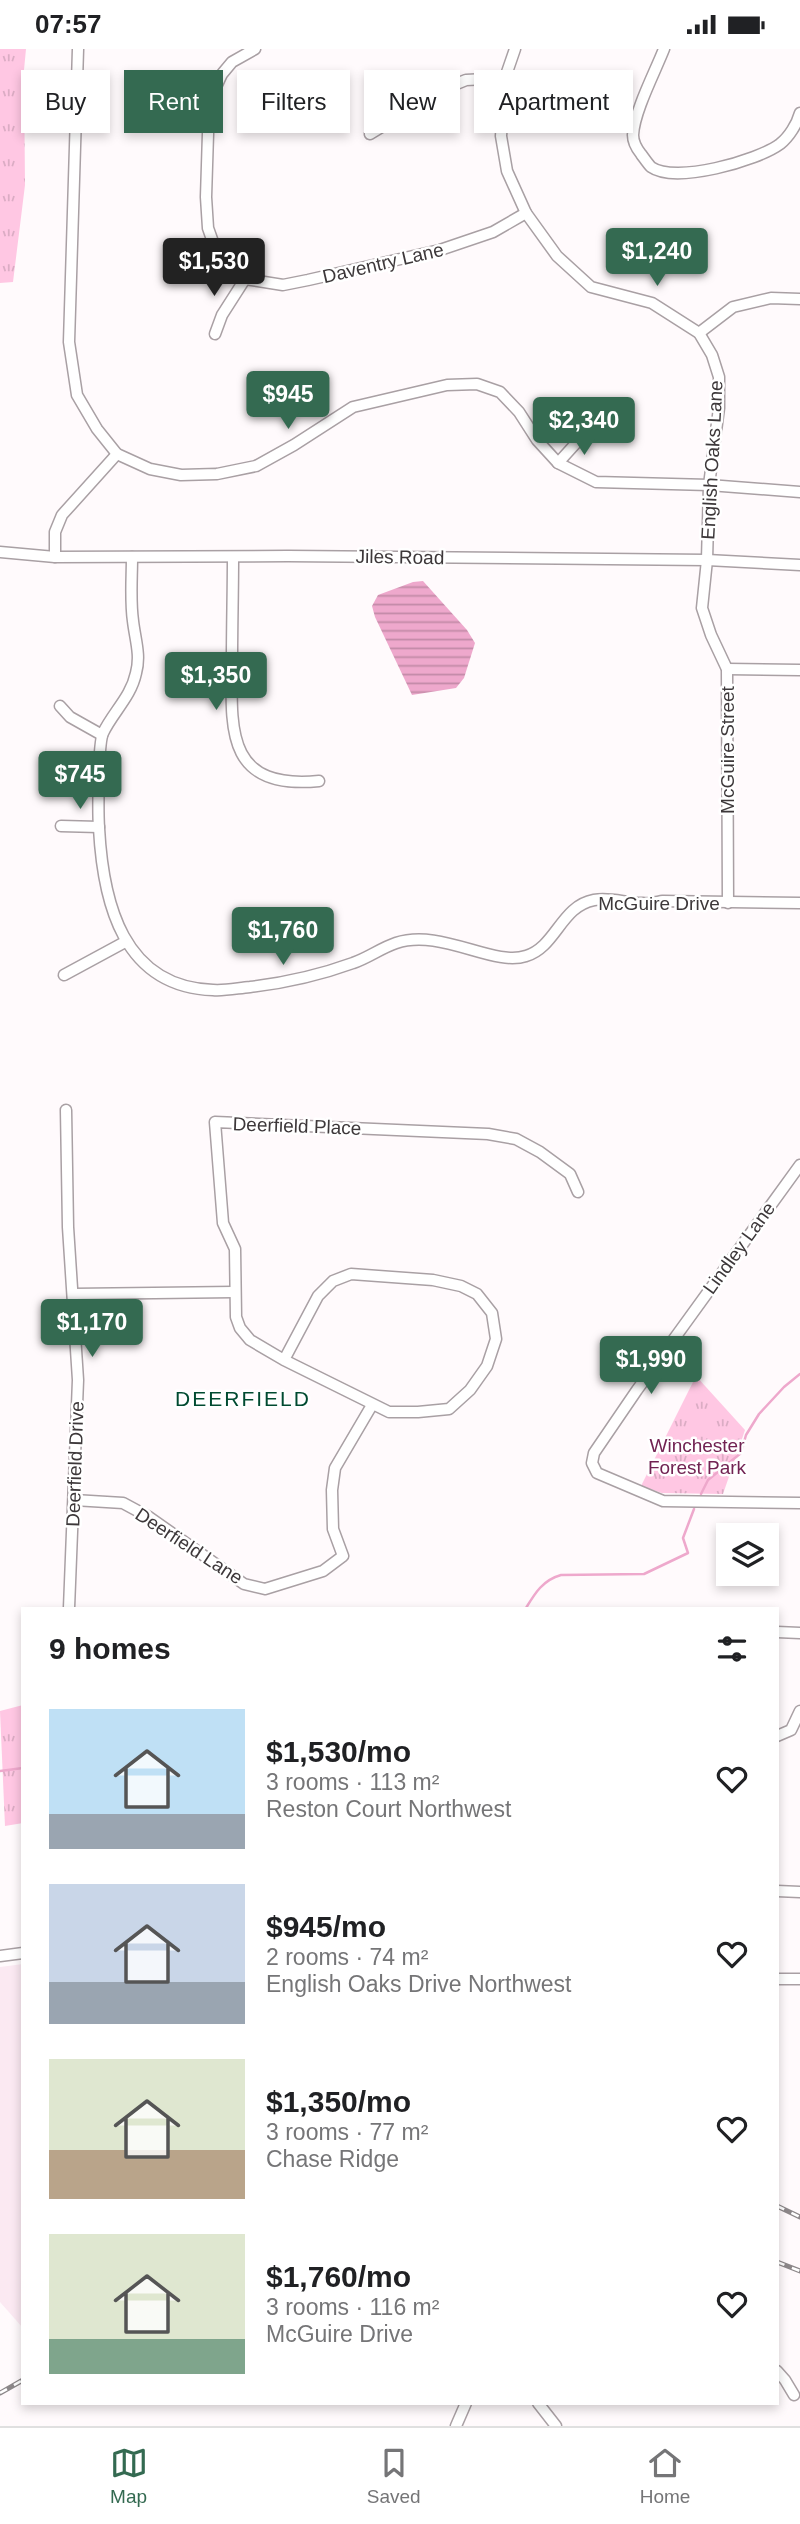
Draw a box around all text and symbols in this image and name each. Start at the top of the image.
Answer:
text: 07:57 [35,9,102,39]
chip: Buy [21,70,110,133]
chip: Rent [124,70,223,133]
chip: Filters [237,70,350,133]
chip: New [364,70,460,133]
chip: Apartment [474,70,633,133]
pin: $1,240 [600,229,714,288]
text: $1,240 [622,238,692,264]
pin: $1,530 [157,239,271,298]
street label: Daventry Lane [320,239,446,287]
text: $1,530 [179,248,249,274]
pin: $945 [247,371,329,431]
street label: English Oaks Lane [697,380,727,540]
text: $945 [262,381,314,407]
pin: $2,340 [527,397,641,457]
text: $2,340 [549,407,619,433]
street label: Jiles Road [355,546,445,568]
pin: $1,350 [159,653,273,712]
text: $1,350 [181,662,251,688]
street label: McGuire Street [717,685,738,814]
pin: $745 [39,751,121,811]
text: $745 [54,761,106,787]
street label: McGuire Drive [598,893,720,914]
pin: $1,760 [226,907,340,967]
text: $1,760 [248,917,318,943]
street label: Deerfield Place [232,1113,362,1139]
street label: Lindley Lane [699,1198,779,1298]
pin: $1,170 [35,1299,149,1359]
text: $1,170 [57,1309,127,1335]
pin: $1,990 [594,1337,708,1396]
text: $1,990 [616,1346,686,1372]
district label: DEERFIELD [175,1387,311,1410]
street label: Deerfield Drive [62,1401,88,1527]
park label: Winchester Forest Park [648,1435,747,1478]
street label: Deerfield Lane [131,1504,247,1588]
map controls [716,1523,779,1586]
button: layers [716,1523,779,1586]
icon: filters [713,1630,751,1668]
text: 9 homes [49,1632,171,1665]
text: $1,530/mo [266,1735,411,1768]
icon: home [105,1737,189,1821]
icon: heart [713,1760,751,1798]
text: 3 rooms · 113 m² [266,1769,439,1795]
text: Reston Court Northwest [266,1796,511,1822]
text: $945/mo [266,1910,386,1943]
icon: home [105,1912,189,1996]
icon: heart [713,1935,751,1973]
text: 2 rooms · 74 m² [266,1944,428,1970]
text: English Oaks Drive Northwest [266,1971,572,1997]
text: $1,350/mo [266,2085,411,2118]
icon: home [105,2087,189,2171]
icon: heart [713,2110,751,2148]
text: 3 rooms · 77 m² [266,2119,428,2145]
text: Chase Ridge [266,2146,399,2172]
text: $1,760/mo [266,2260,411,2293]
icon: home [105,2262,189,2346]
icon: heart [713,2285,751,2323]
text: 3 rooms · 116 m² [266,2294,439,2320]
text: McGuire Drive [266,2321,413,2347]
tab: Map [110,2444,148,2508]
tab: Saved [367,2444,421,2508]
tab: Home [640,2444,690,2508]

